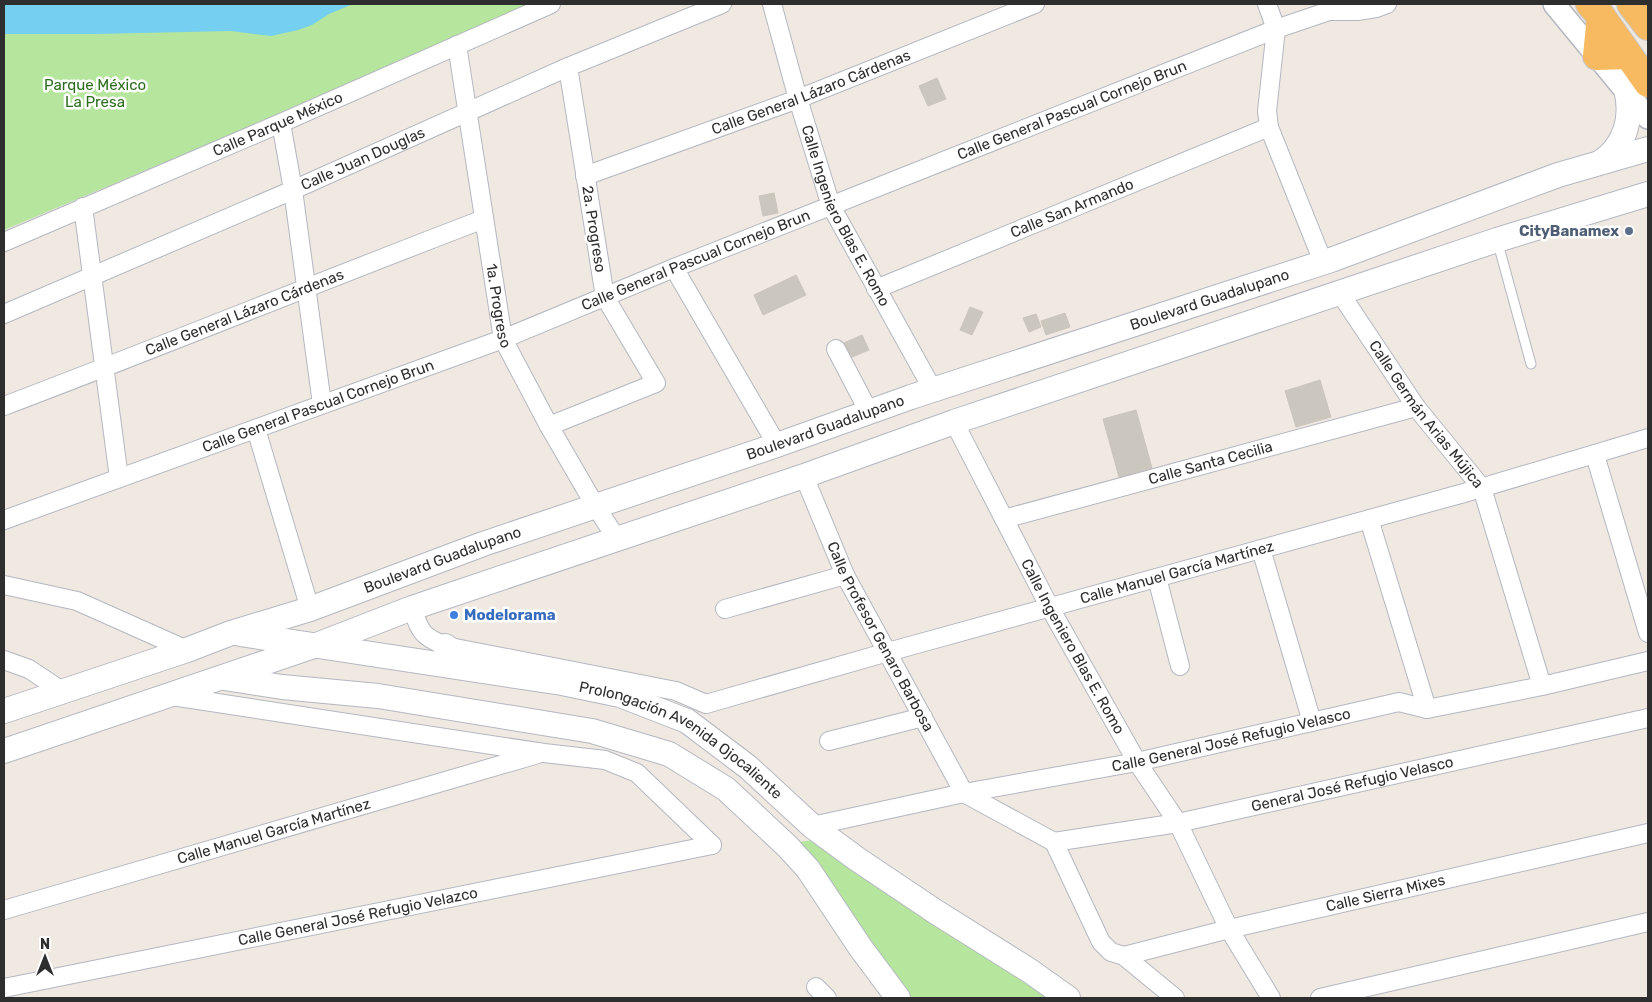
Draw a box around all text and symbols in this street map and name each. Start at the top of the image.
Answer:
street label: Calle General Lázaro Cárdenas [709,46,913,139]
street label: Calle General Pascual Cornejo Brun [955,56,1189,164]
park label: Parque México La Presa [44,76,146,111]
street label: Calle Parque México [210,88,345,160]
street label: Calle Juan Douglas [298,123,428,194]
street label: Calle Ingeniero Blas E. Romo [798,123,894,309]
street label: Calle San Armando [1008,175,1136,242]
street label: 2a. Progreso [578,184,610,274]
street label: Calle General Pascual Cornejo Brun [579,206,813,314]
place label: CityBanamex [1519,222,1619,240]
marker: CityBanamex [1623,225,1635,237]
street label: 1a. Progreso [482,262,515,351]
street label: Calle General Lázaro Cárdenas [143,265,347,360]
street label: Boulevard Guadalupano [1128,265,1291,334]
street label: Calle Germán Arias Mújica [1365,337,1487,492]
street label: Calle General Pascual Cornejo Brun [200,356,436,456]
street label: Boulevard Guadalupano [744,391,907,464]
street label: Calle Santa Cecilia [1146,437,1275,488]
street label: Boulevard Guadalupano [361,523,524,597]
street label: Calle Manuel García Martínez [1078,537,1276,608]
street label: Calle Profesor Genaro Barbosa [823,539,938,735]
street label: Calle Ingeniero Blas E. Romo [1017,556,1128,737]
place label: Modelorama [464,606,556,624]
marker: Modelorama [448,609,460,621]
street label: Prolongación Avenida Ojocaliente [578,678,786,803]
street label: Calle General José Refugio Velasco [1110,704,1352,775]
street label: General José Refugio Velasco [1249,753,1455,815]
street label: Calle Manuel García Martínez [175,794,373,868]
street label: Calle Sierra Mixes [1324,871,1447,916]
street label: Calle General José Refugio Velazco [236,884,479,950]
north arrow [20,932,70,982]
text: N [40,936,50,953]

